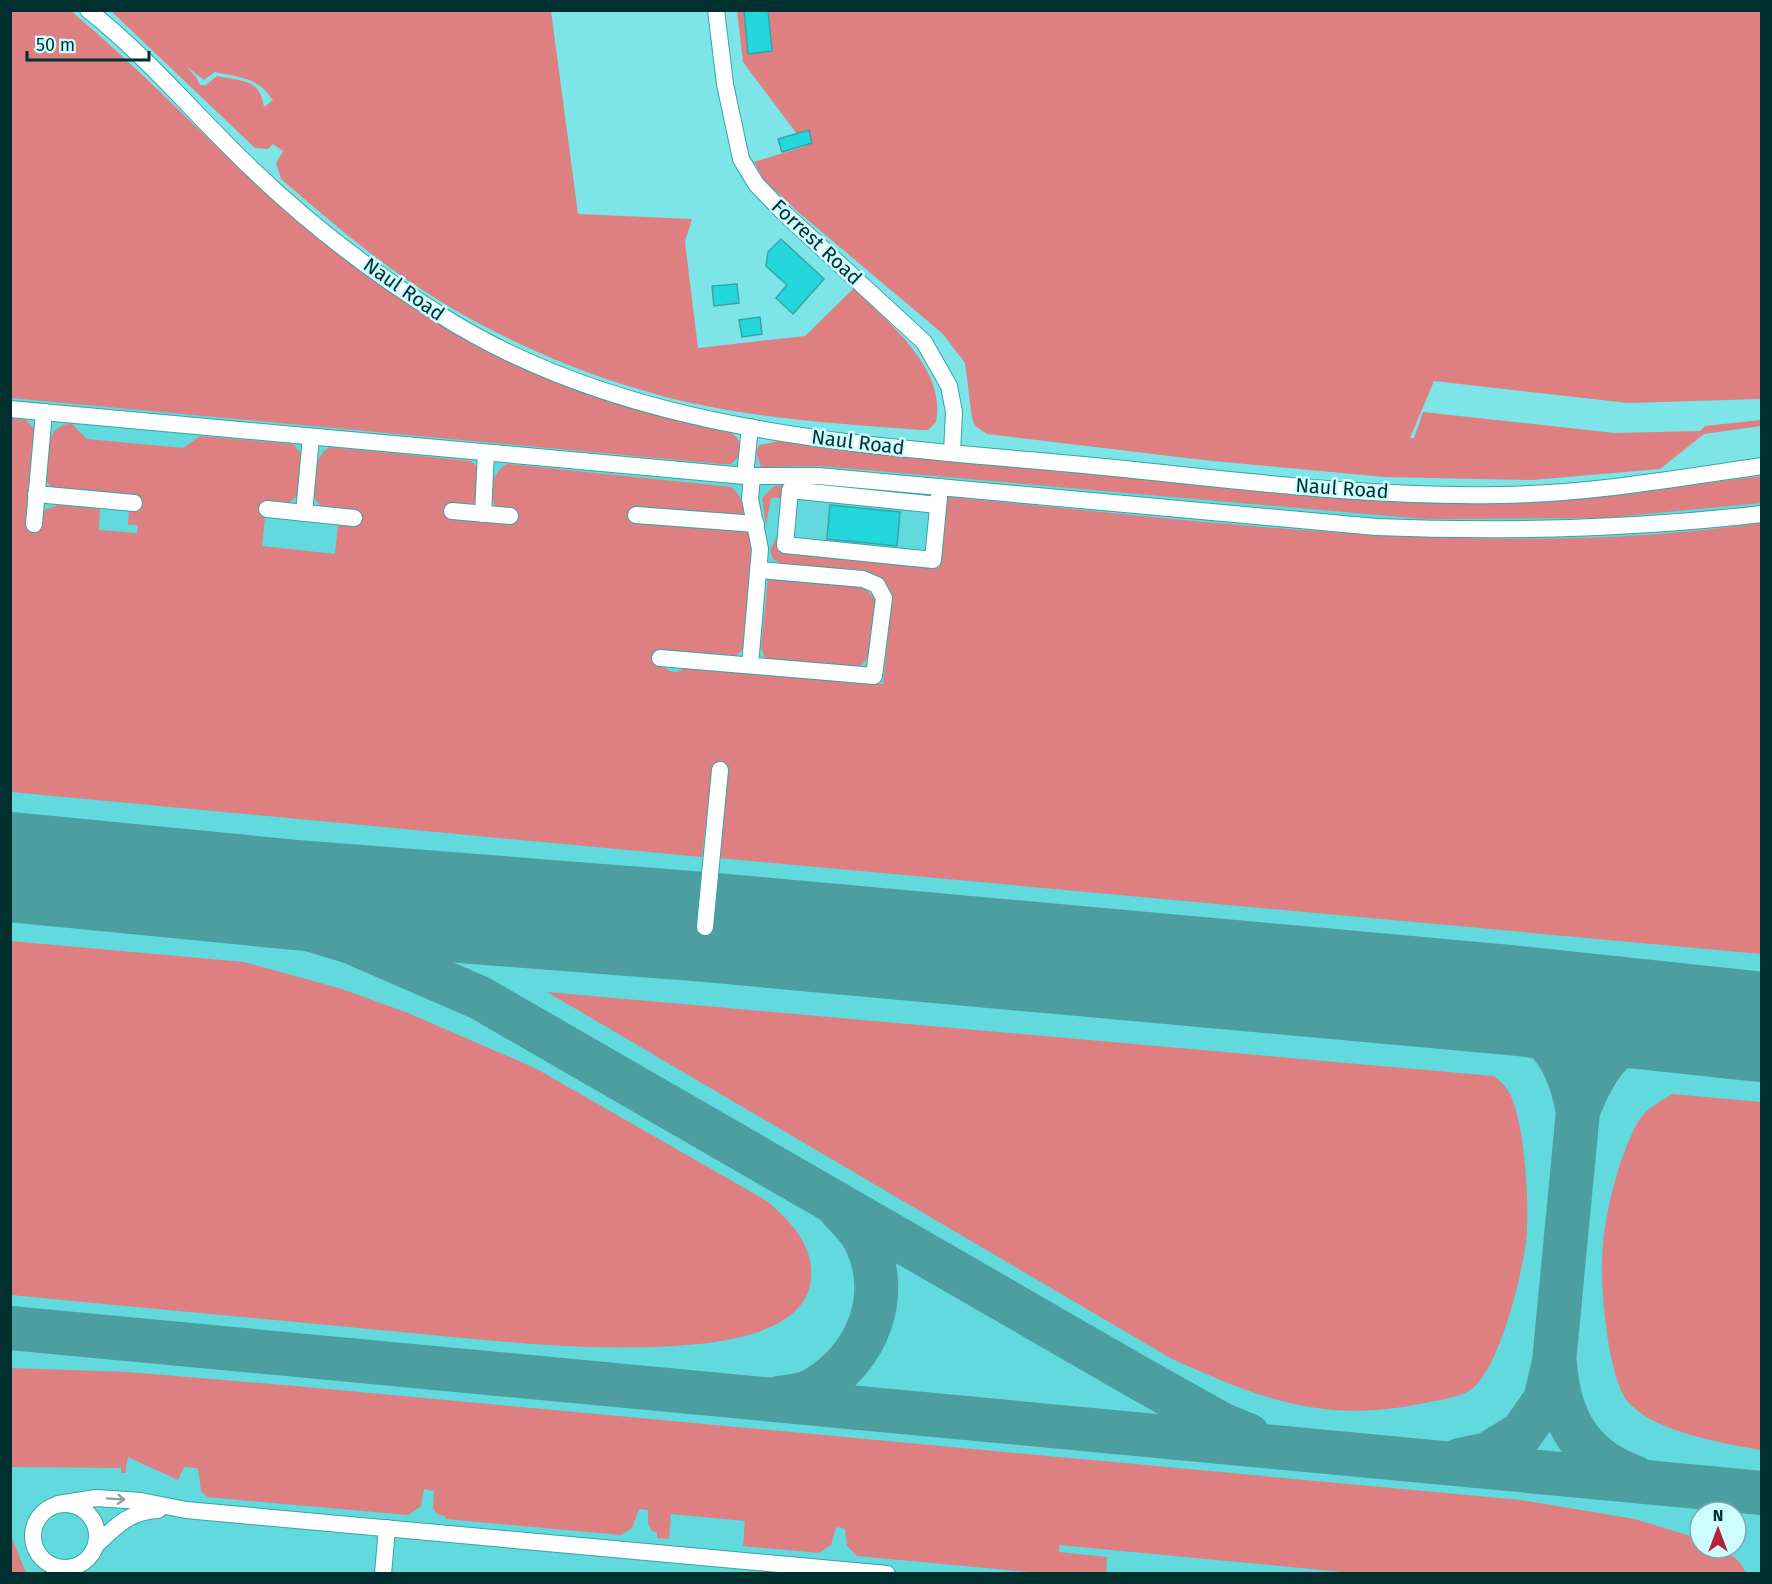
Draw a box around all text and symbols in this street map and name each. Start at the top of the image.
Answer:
scale bar [27,24,148,62]
text: 50 m [36,34,75,56]
street label: Forrest Road [767,194,867,290]
street label: Naul Road [359,252,449,326]
street label: Naul Road [810,424,906,460]
street label: Naul Road [1295,473,1389,503]
one-way arrow [105,1494,125,1505]
north arrow [1688,1500,1748,1560]
text: N [1713,1506,1723,1525]

